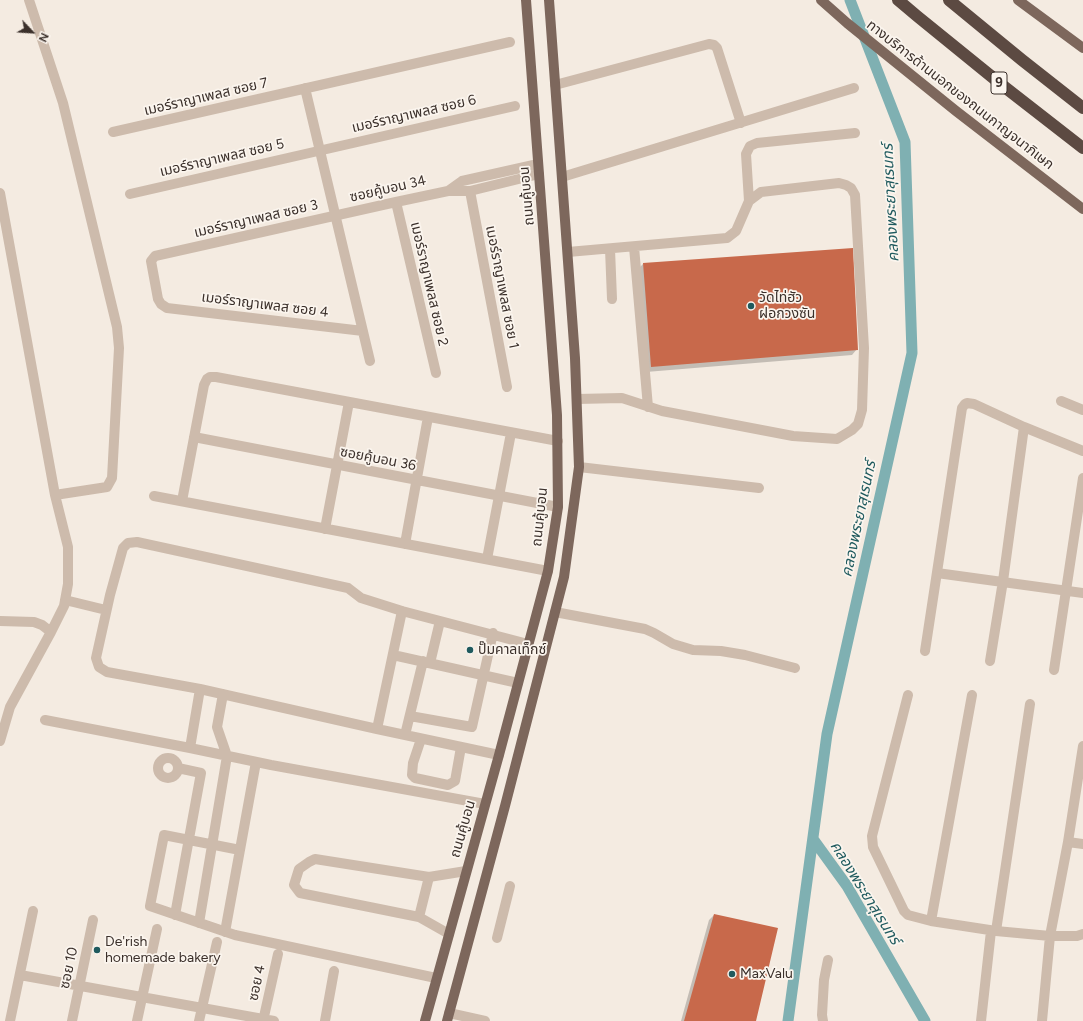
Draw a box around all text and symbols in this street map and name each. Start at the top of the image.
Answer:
north arrow [12,12,52,52]
street label: ทางบริการด้านนอกของถนนกาญจนาภิเษก [863,17,1057,173]
text: N [36,31,51,44]
road number: 9 [991,72,1007,94]
street label: เมอร์ราญาเพลส ซอย 7 [142,75,270,119]
street label: เมอร์ราญาเพลส ซอย 6 [350,92,478,136]
street label: เมอร์ราญาเพลส ซอย 5 [158,136,286,180]
water label: คลองพระยาสุเรนทร์ [879,144,903,262]
street label: ถนนคู้บอน [516,166,538,226]
street label: ซอยคู้บอน 34 [348,172,428,206]
street label: เมอร์ราญาเพลส ซอย 3 [192,197,320,241]
street label: เมอร์ราญาเพลส ซอย 2 [407,220,451,348]
street label: เมอร์ราญาเพลส ซอย 1 [482,224,522,350]
street label: เมอร์ราญาเพลส ซอย 4 [201,289,329,321]
place label: วัดไท่ฮัว ฝอกวงซัน [759,290,815,322]
marker: วัดไท่ฮัว ฝอกวงซัน [746,301,756,311]
street label: ซอยคู้บอน 36 [339,443,417,475]
water label: คลองพระยาสุเรนทร์ [838,459,880,579]
street label: ถนนคู้บอน [529,487,551,547]
place label: ปั๊มคาลเท็กซ์ [478,642,546,658]
marker: ปั๊มคาลเท็กซ์ [465,645,475,655]
street label: ถนนคู้บอน [447,798,479,860]
water label: คลองพระยาสุเรนทร์ [826,838,904,948]
place label: De'rish homemade bakery [105,934,221,966]
marker: De'rish homemade bakery [92,945,102,955]
street label: ซอย 10 [56,946,82,990]
street label: ซอย 4 [245,964,269,1002]
place label: MaxValu [740,966,793,982]
marker: MaxValu [727,969,737,979]

